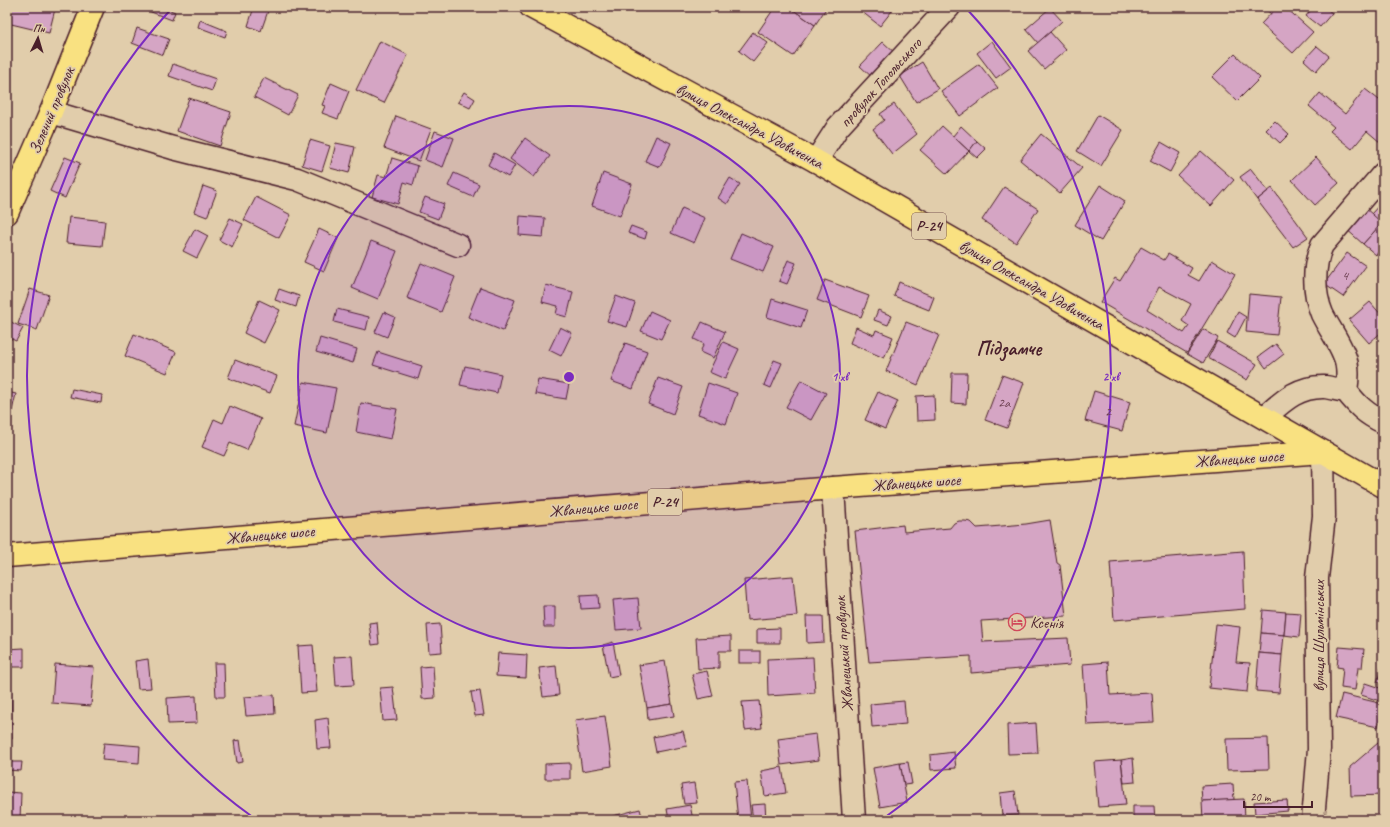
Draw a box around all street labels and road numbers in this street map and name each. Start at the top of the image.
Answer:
street label: провулок Топольського [835,33,927,132]
street label: Зелений провулок [25,63,80,157]
street label: вулиця Олександра Удовиченка [673,79,827,174]
road number: Р-24 [912,213,946,239]
street label: вулиця Олександра Удовиченка [956,235,1108,335]
street label: Жванецьке шосе [1194,446,1286,472]
street label: Жванецьке шосе [871,470,963,496]
road number: Р-24 [648,489,682,515]
street label: Жванецьке шосе [548,494,640,522]
street label: Жванецьке шосе [225,521,317,549]
street label: вулиця Шульмінських [1309,579,1329,692]
street label: Жванецький провулок [830,594,858,712]

